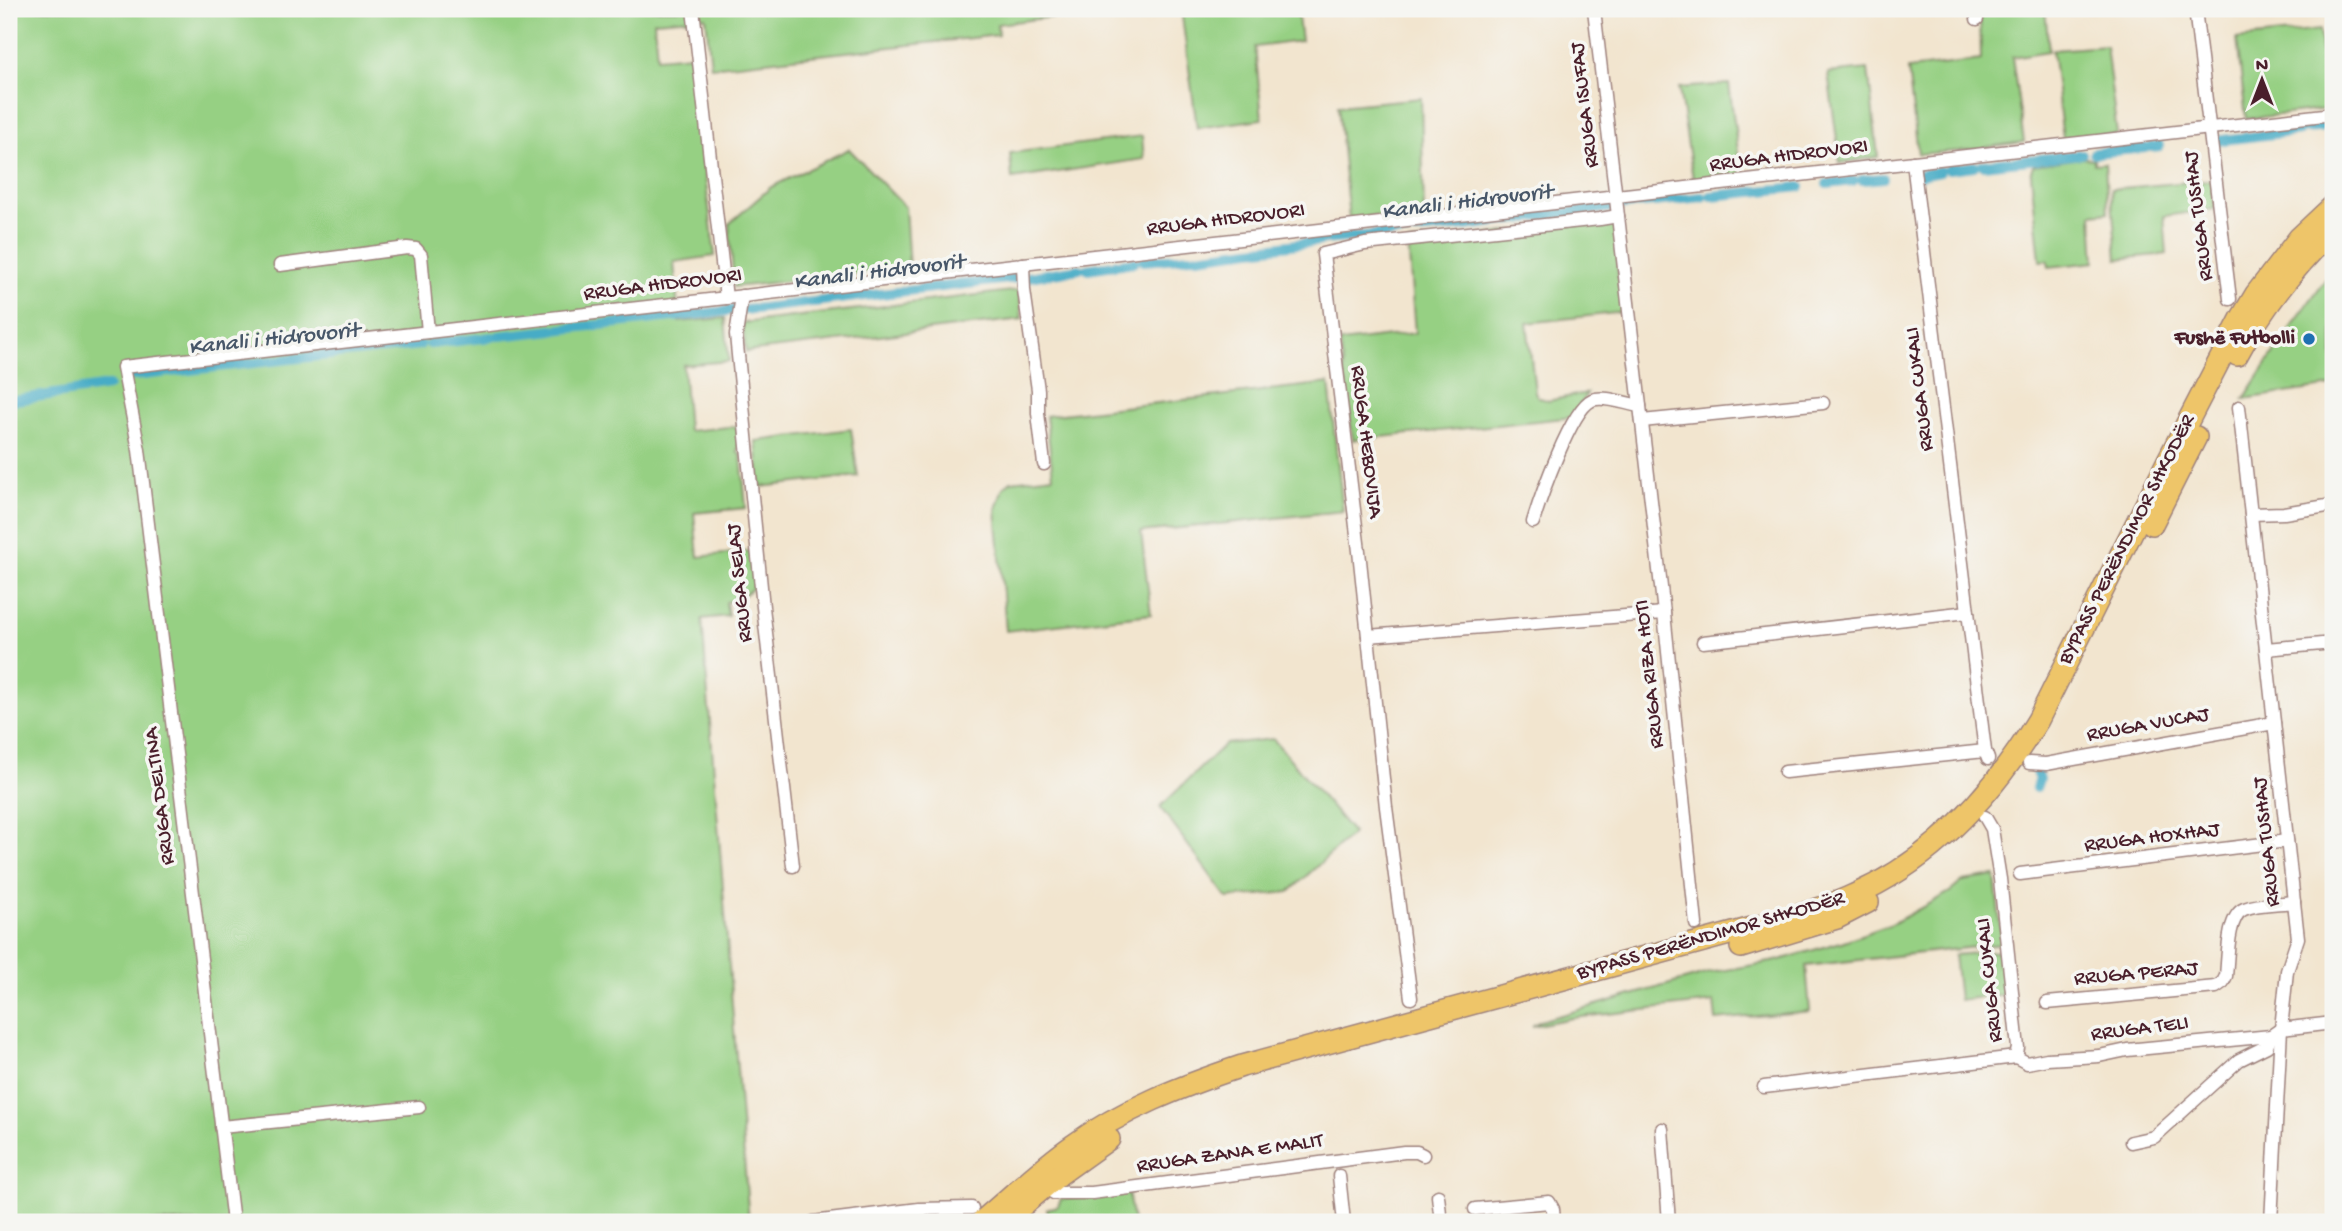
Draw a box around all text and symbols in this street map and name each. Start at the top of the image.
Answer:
street label: RRUGA ISUFAJ [1566,40,1606,169]
north arrow [2226,46,2296,116]
text: N [2256,55,2268,78]
street label: RRUGA HIDROVORI [1708,135,1870,179]
street label: RRUGA TUSHAJ [2180,149,2220,282]
water label: Kanali i Hidrovorit [1380,179,1557,227]
street label: RRUGA HIDROVORI [1145,199,1307,243]
water label: Kanali i Hidrovorit [792,249,969,297]
street label: RRUGA HIDROVORI [582,264,744,308]
water label: Kanali i Hidrovorit [187,317,364,362]
street label: RRUGA CUKALI [1901,325,1941,453]
place label: Fushë Futbolli [2174,327,2295,352]
marker: Fushë Futbolli [2301,331,2317,347]
street label: RRUGA HEBOVIJA [1343,364,1387,521]
street label: BYPASS PERËNDIMOR SHKODËR [2054,410,2202,670]
street label: RRUGA SELAJ [722,522,760,643]
street label: RRUGA RIZA HOTI [1631,598,1671,750]
street label: RRUGA VUCAJ [2085,703,2212,749]
street label: RRUGA DELTINA [140,724,182,866]
street label: RRUGA TUSHAJ [2249,775,2287,908]
street label: RRUGA HOXHAJ [2083,818,2222,860]
street label: BYPASS PERËNDIMOR SHKODËR [1573,887,1849,987]
street label: RRUGA CUKALI [1972,917,2010,1043]
street label: RRUGA PERAJ [2073,957,2200,993]
street label: RRUGA TELI [2090,1012,2190,1048]
street label: RRUGA ZANA E MALIT [1135,1129,1326,1180]

